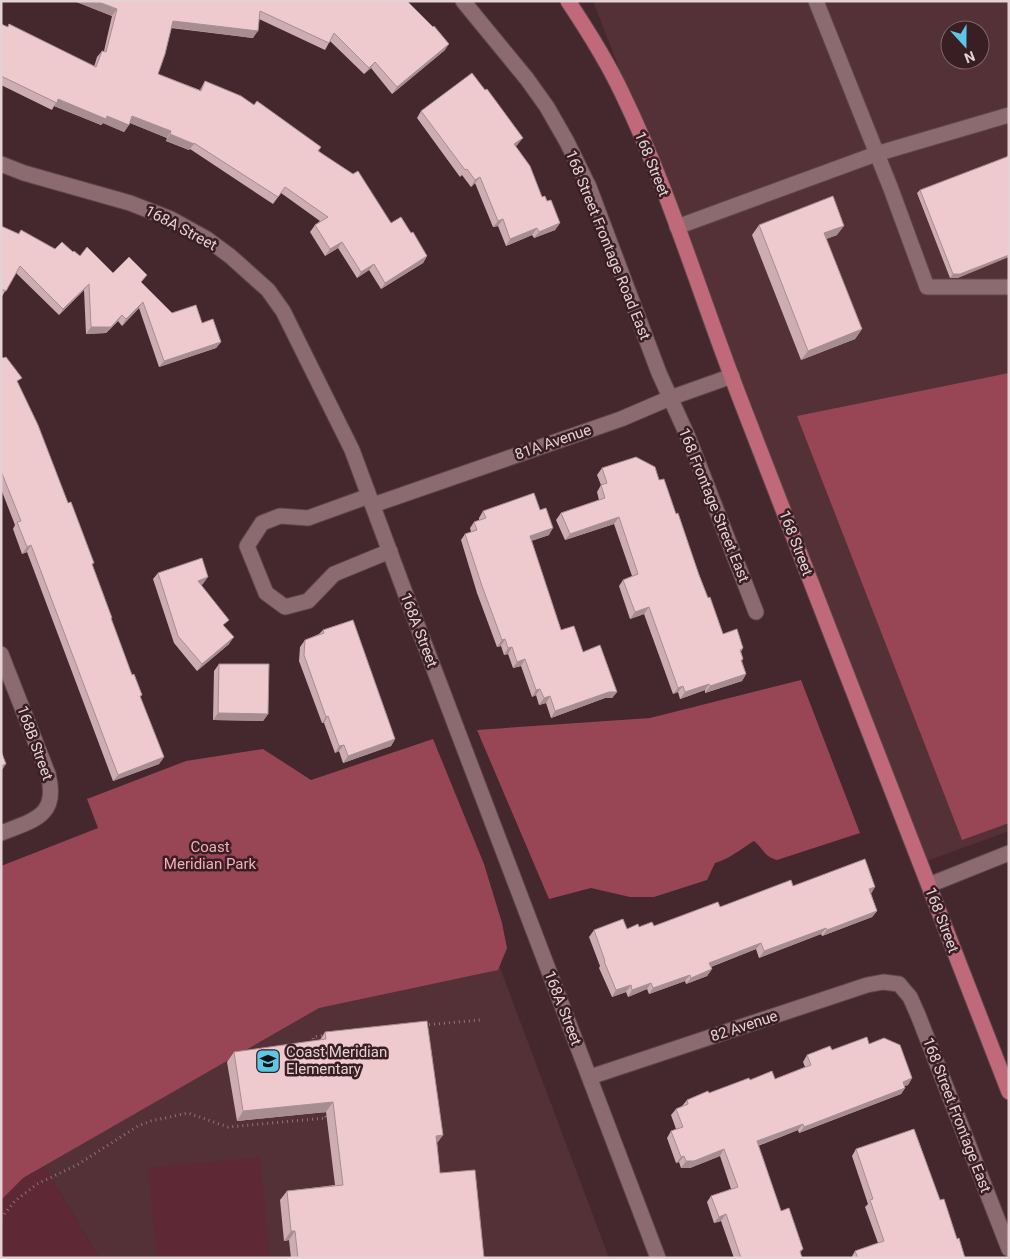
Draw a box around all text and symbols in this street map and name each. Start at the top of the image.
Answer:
north arrow [940,20,990,70]
text: N [962,48,977,66]
street label: 168 Street [631,129,673,199]
street label: 168 Street Frontage Road East [562,148,654,342]
street label: 168A Street [142,202,220,254]
street label: 81A Avenue [513,421,594,463]
street label: 168 Frontage Street East [675,425,753,585]
street label: 168 Street [775,508,817,578]
street label: 168A Street [397,590,441,670]
street label: 168B Street [13,703,57,783]
park label: Coast Meridian Park [164,838,257,873]
street label: 168 Street [921,885,963,955]
street label: 168A Street [541,968,585,1048]
street label: 82 Avenue [708,1007,780,1045]
street label: 168 Street Frontage East [919,1035,995,1195]
place label: Coast Meridian Elementary [286,1043,387,1078]
school or university icon: Coast Meridian Elementary [255,1048,281,1074]

